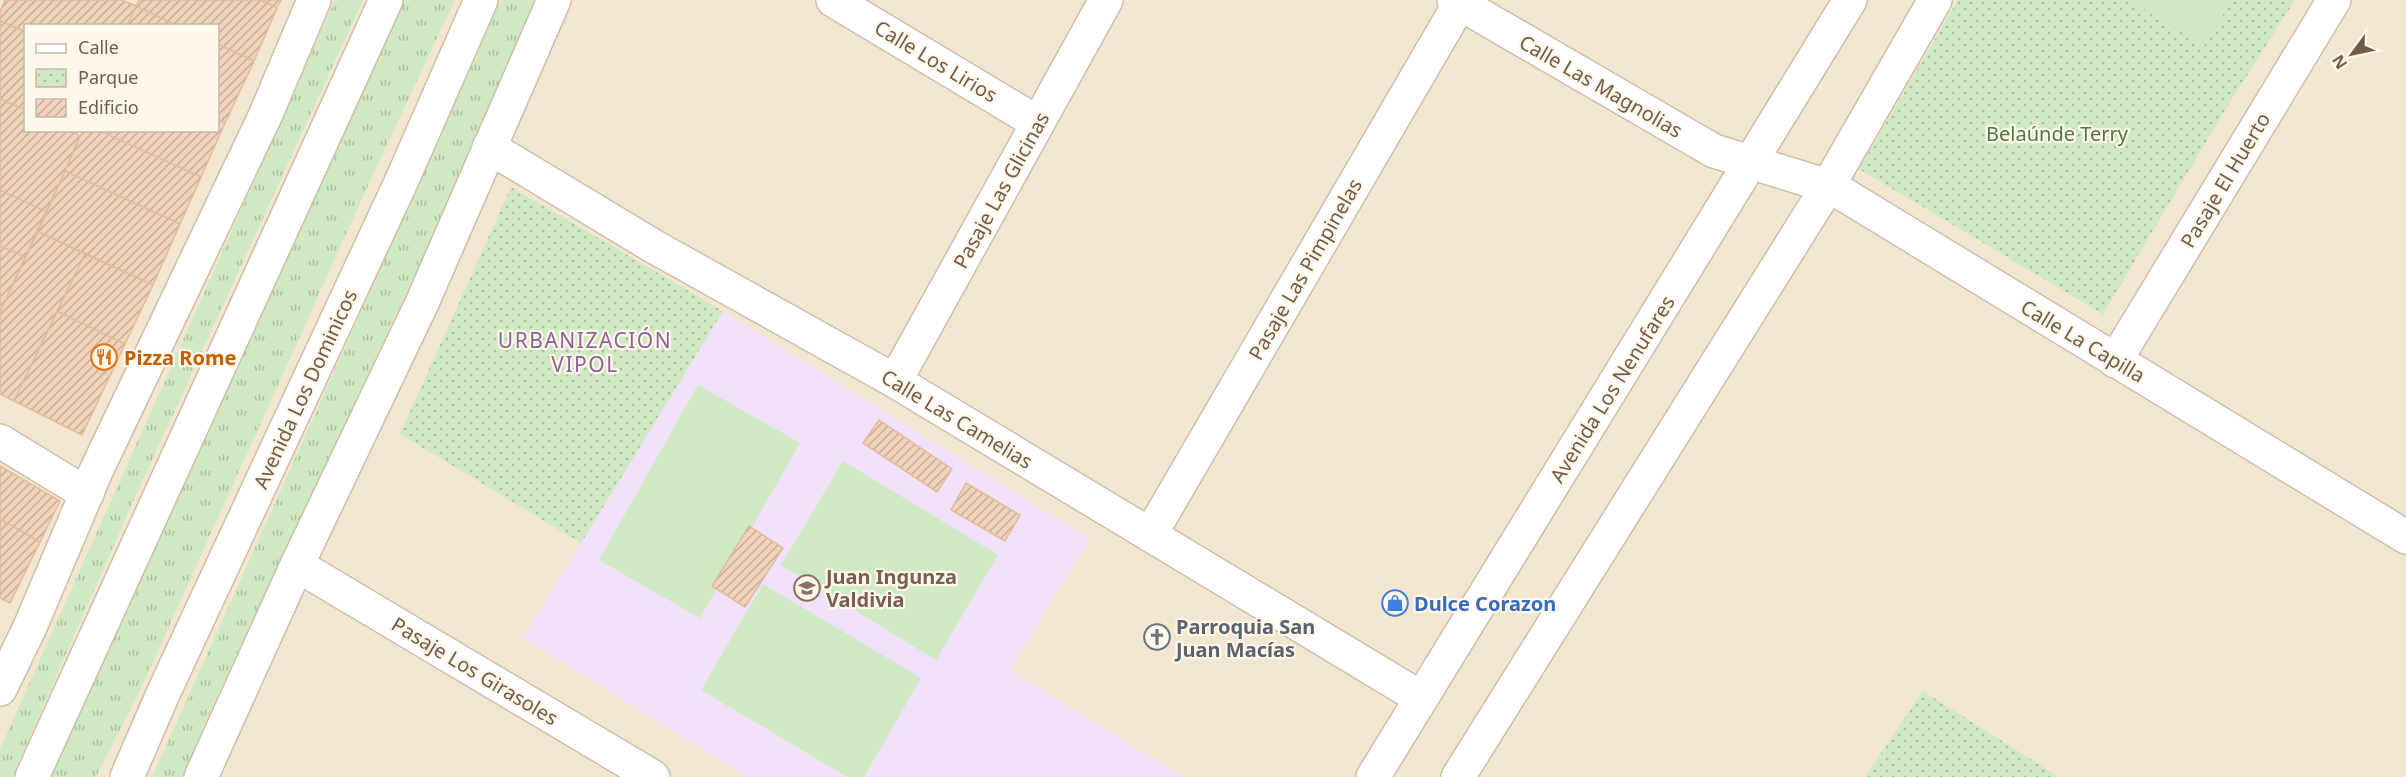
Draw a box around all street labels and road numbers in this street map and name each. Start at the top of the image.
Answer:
street label: Calle Los Lirios [870,14,1002,108]
street label: Calle Las Magnolias [1514,28,1688,144]
street label: Pasaje Las Glicinas [947,107,1055,273]
street label: Pasaje El Huerto [2174,107,2276,253]
street label: Pasaje Las Pimpinelas [1242,173,1368,365]
street label: Avenida Los Dominicos [247,285,363,493]
street label: Avenida Los Nenufares [1543,290,1681,488]
street label: Calle La Capilla [2016,293,2150,389]
street label: Calle Las Camelias [876,363,1038,475]
street label: Pasaje Los Girasoles [387,611,563,731]

